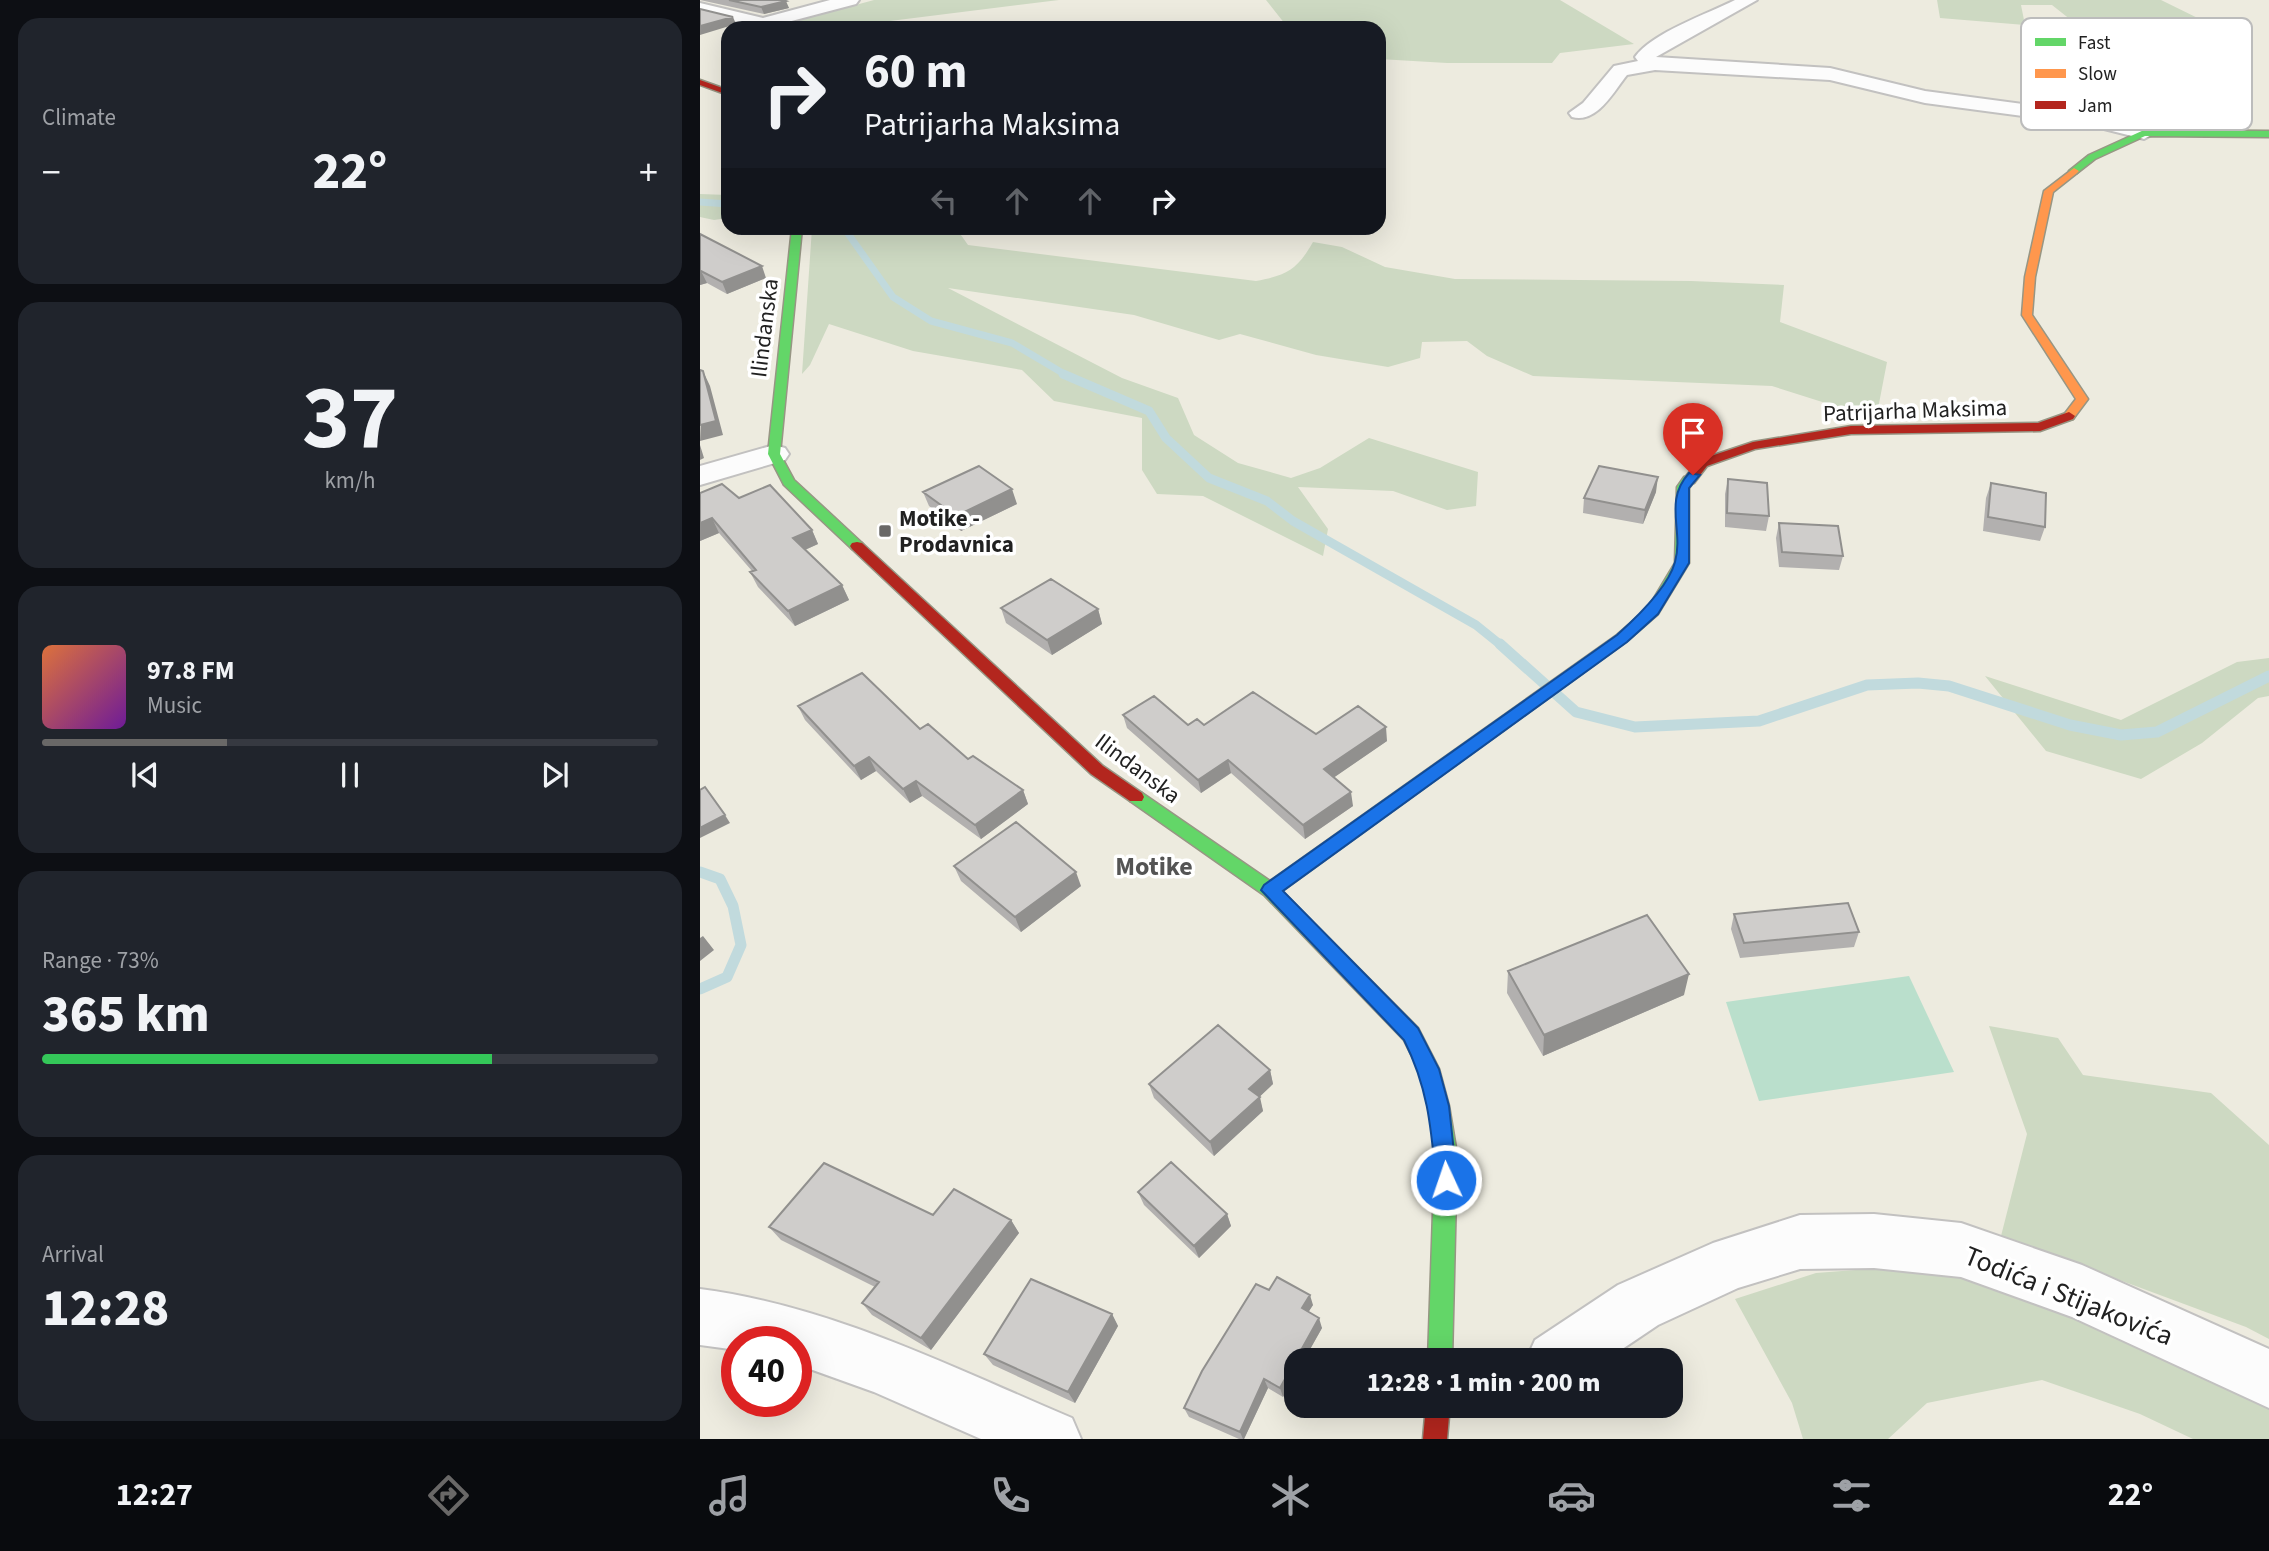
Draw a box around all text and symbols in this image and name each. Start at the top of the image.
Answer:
legend [2021,18,2252,130]
text: Fast [2078,30,2111,57]
text: 60 m [864,37,968,107]
icon: right [749,49,840,140]
text: Slow [2078,61,2117,88]
text: Jam [2078,93,2112,120]
text: Climate [42,101,116,134]
text: Patrijarha Maksima [864,102,1120,148]
text: 22° [313,135,387,209]
text: − [42,146,61,200]
text: + [639,146,658,200]
icon: left [925,182,963,220]
icon: ahead [998,182,1036,220]
icon: ahead [1071,182,1109,220]
icon: right [1144,182,1182,220]
street label: Ilindanska [742,277,787,379]
text: 37 [302,354,398,483]
street label: Patrijarha Maksima [1822,391,2008,430]
pin [1663,403,1723,475]
icon: arrive [1674,414,1712,452]
text: km/h [324,464,376,497]
place label: Motike - Prodavnica [899,502,1014,561]
marker: Motike - Prodavnica [877,523,893,539]
text: 97.8 FM [147,652,235,689]
text: Music [147,689,202,722]
street label: Ilindanska [1088,725,1187,812]
icon: previous [126,756,164,794]
icon: pause [331,756,369,794]
icon: next [536,756,574,794]
district label: Motike [1115,848,1193,885]
text: Range · 73% [42,944,159,977]
text: 365 km [42,978,210,1052]
position arrow [1409,1143,1483,1217]
street label: Todića i Stijakovića [1958,1236,2179,1356]
text: Arrival [42,1238,104,1271]
text: 12:28 [42,1272,169,1346]
speed limit sign: 40 [721,1326,812,1417]
text: 12:28 · 1 min · 200 m [1367,1364,1600,1401]
icon: directions [424,1471,473,1520]
icon: music [705,1471,754,1520]
icon: phone [986,1471,1035,1520]
icon: climate [1266,1471,1315,1520]
icon: car [1547,1471,1596,1520]
icon: filters [1827,1471,1876,1520]
text: 12:27 [116,1472,193,1518]
text: 22° [2108,1472,2153,1518]

